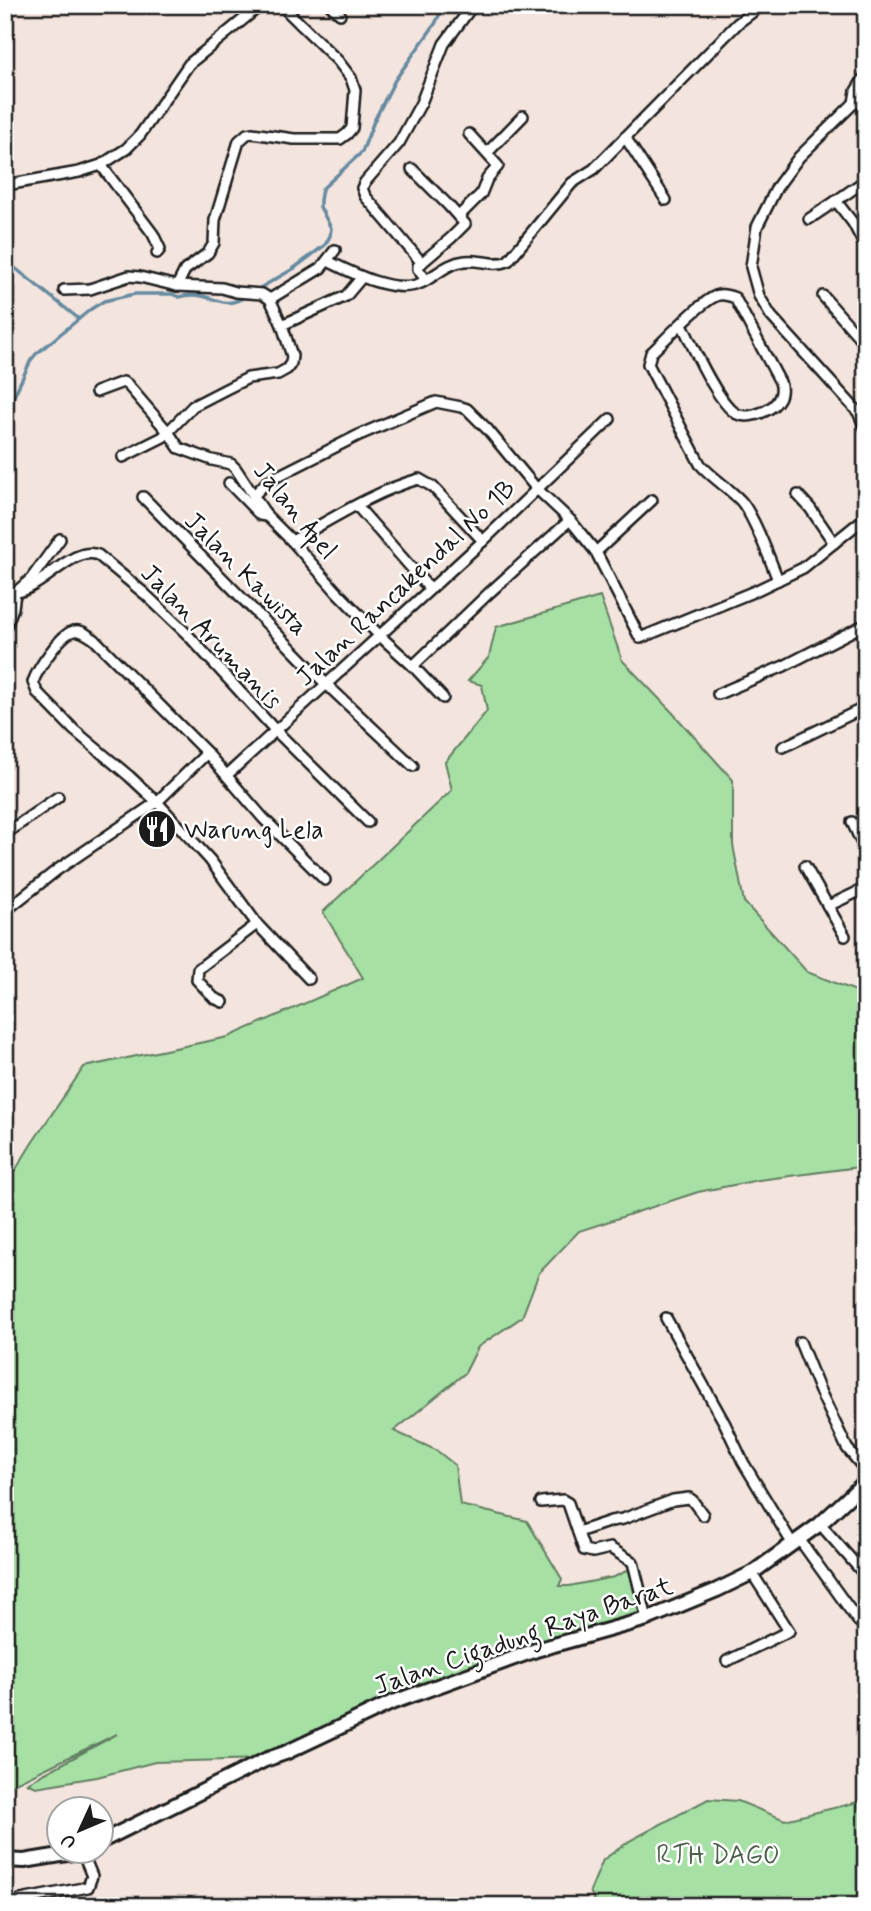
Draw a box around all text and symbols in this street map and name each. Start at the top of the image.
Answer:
street label: Jalan Apel [242,455,344,569]
street label: Jalan Rancakendal No 1B [289,472,524,694]
street label: Jalan Kawista [176,505,315,644]
street label: Jalan Arumanis [132,557,289,717]
restaurant icon: Warung Lela [136,808,178,850]
place label: Warung Lela [184,814,324,848]
street label: Jalan Cigadung Raya Barat [370,1570,678,1707]
north arrow [46,1796,116,1866]
text: U [56,1828,82,1854]
park label: RTH DAGO [656,1839,780,1873]

